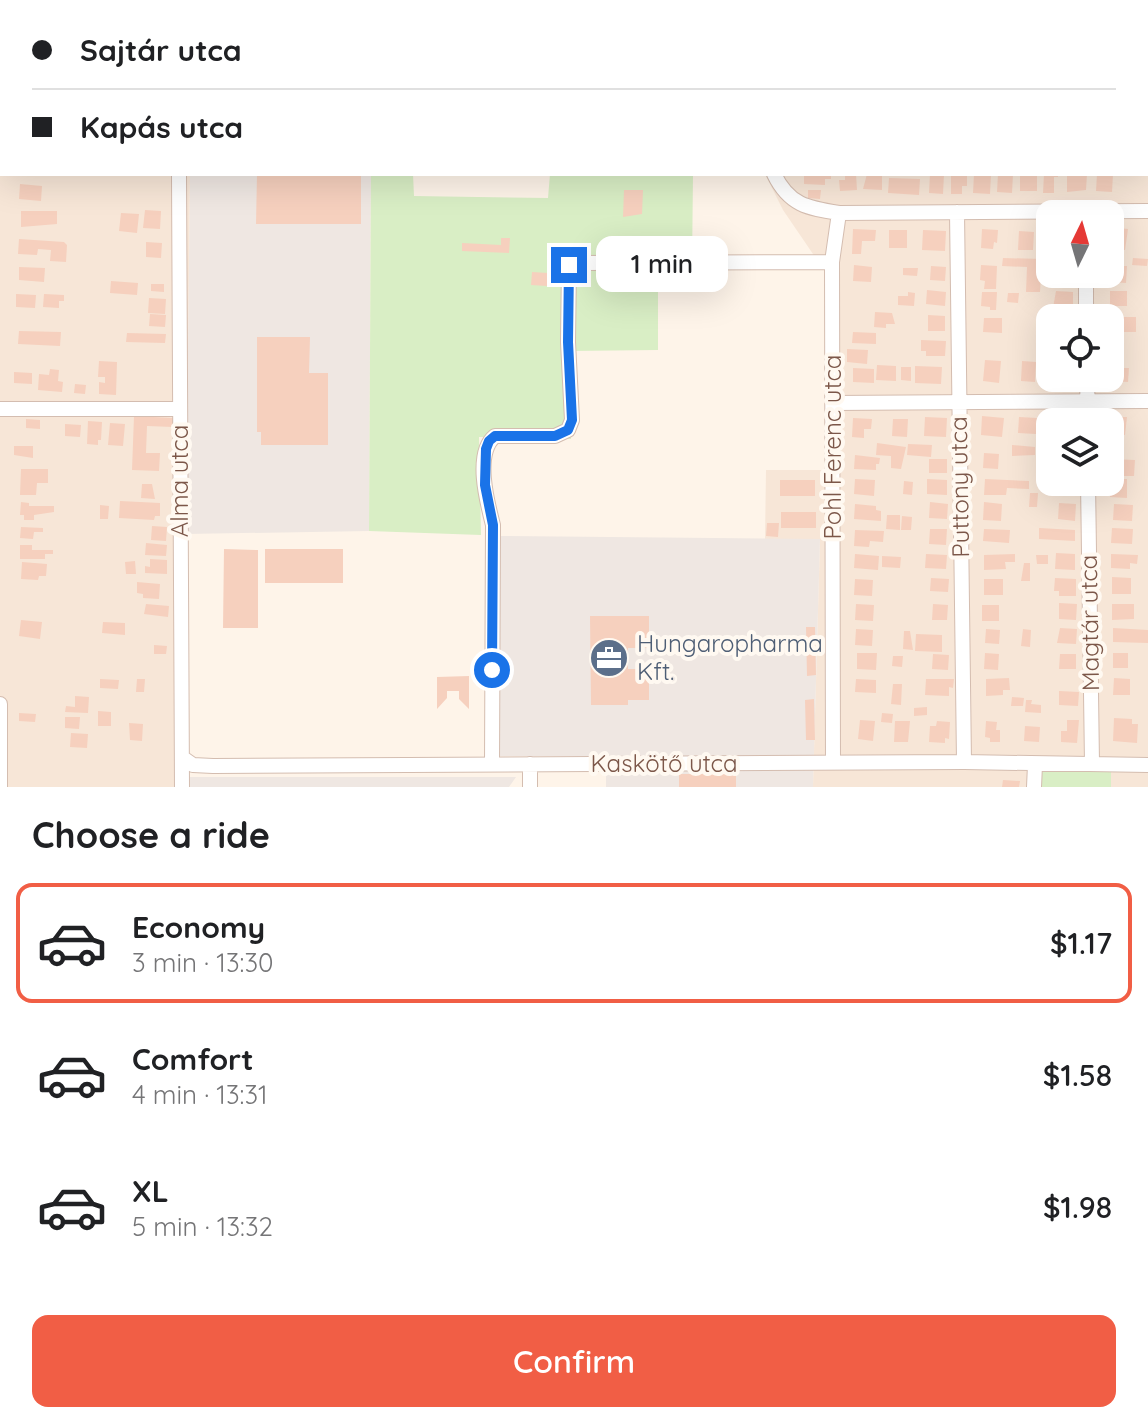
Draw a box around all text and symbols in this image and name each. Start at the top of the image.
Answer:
text: Sajtár utca [80,31,242,69]
text: Kapás utca [80,108,243,146]
north arrow [1036,200,1124,288]
map controls [1036,200,1124,496]
callout: 1 min [597,237,729,293]
route end [551,247,587,283]
text: 1 min [631,247,693,280]
button: locate [1036,304,1124,392]
street label: Pohl Ferenc utca [817,355,847,539]
button: layers [1036,408,1124,496]
street label: Puttony utca [943,416,975,558]
street label: Alma utca [164,425,194,537]
street label: Magtár utca [1073,555,1105,692]
place label: Hungaropharma Kft. [637,628,823,686]
office icon: Hungaropharma Kft. [588,637,630,679]
route start [474,652,510,688]
street label: Kaskötő utca [590,748,738,778]
text: Choose a ride [32,812,270,857]
icon: car [36,907,108,979]
text: Economy [132,908,265,946]
text: $1.17 [1050,924,1112,962]
text: 3 min · 13:30 [132,946,274,979]
icon: car [36,1039,108,1111]
text: Comfort [132,1040,253,1078]
text: $1.58 [1043,1056,1112,1094]
text: 4 min · 13:31 [132,1078,268,1111]
icon: car [36,1171,108,1243]
text: XL [132,1172,169,1210]
text: $1.98 [1043,1188,1112,1226]
text: 5 min · 13:32 [132,1210,273,1243]
button: Confirm [32,1315,1116,1407]

